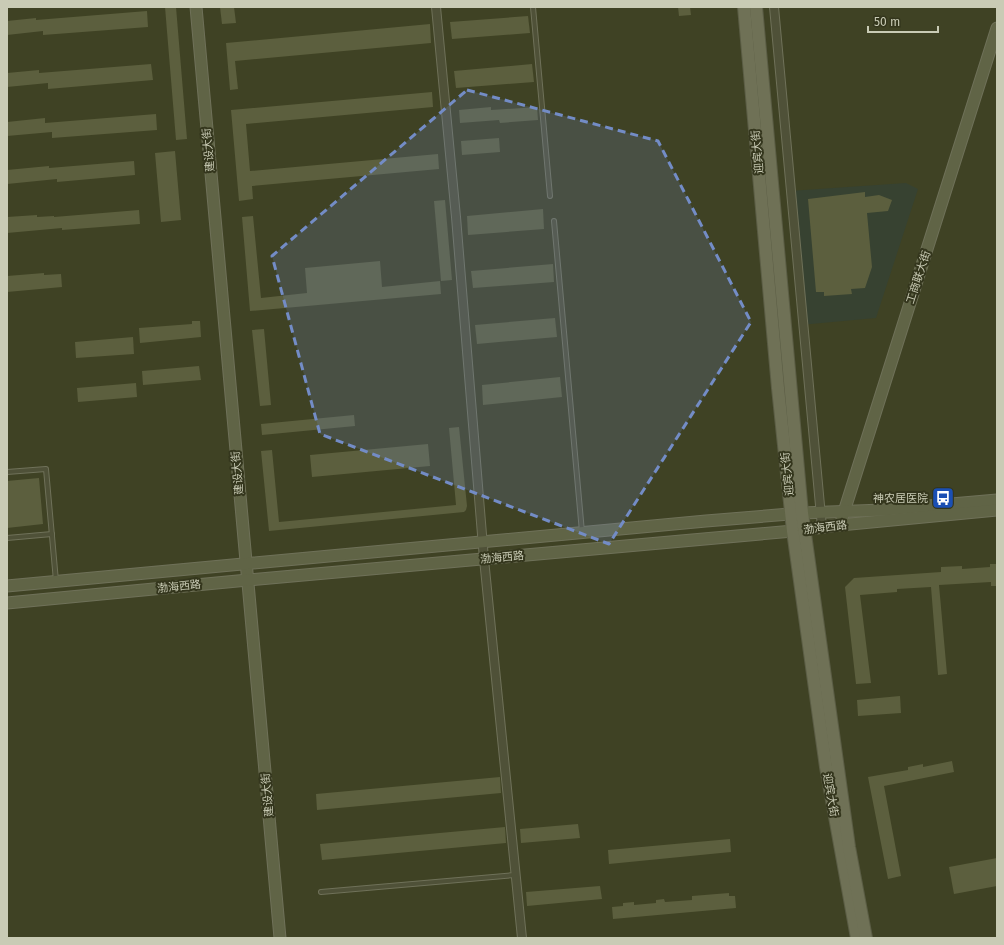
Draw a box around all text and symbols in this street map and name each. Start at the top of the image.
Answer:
scale bar [868,8,938,34]
text: 50 m [874,15,900,29]
street label: 建设大街 [200,127,217,172]
street label: 迎宾大街 [749,129,766,174]
street label: 工商联大街 [904,249,933,305]
street label: 建设大街 [229,450,246,495]
street label: 迎宾大街 [779,451,796,497]
bus stop icon: 神农居医院 [930,485,956,511]
place label: 神农居医院 [873,492,928,505]
street label: 渤海西路 [802,518,848,537]
street label: 渤海西路 [480,549,525,566]
street label: 渤海西路 [156,578,202,595]
street label: 建设大街 [259,772,276,817]
street label: 迎宾大街 [820,772,841,818]

